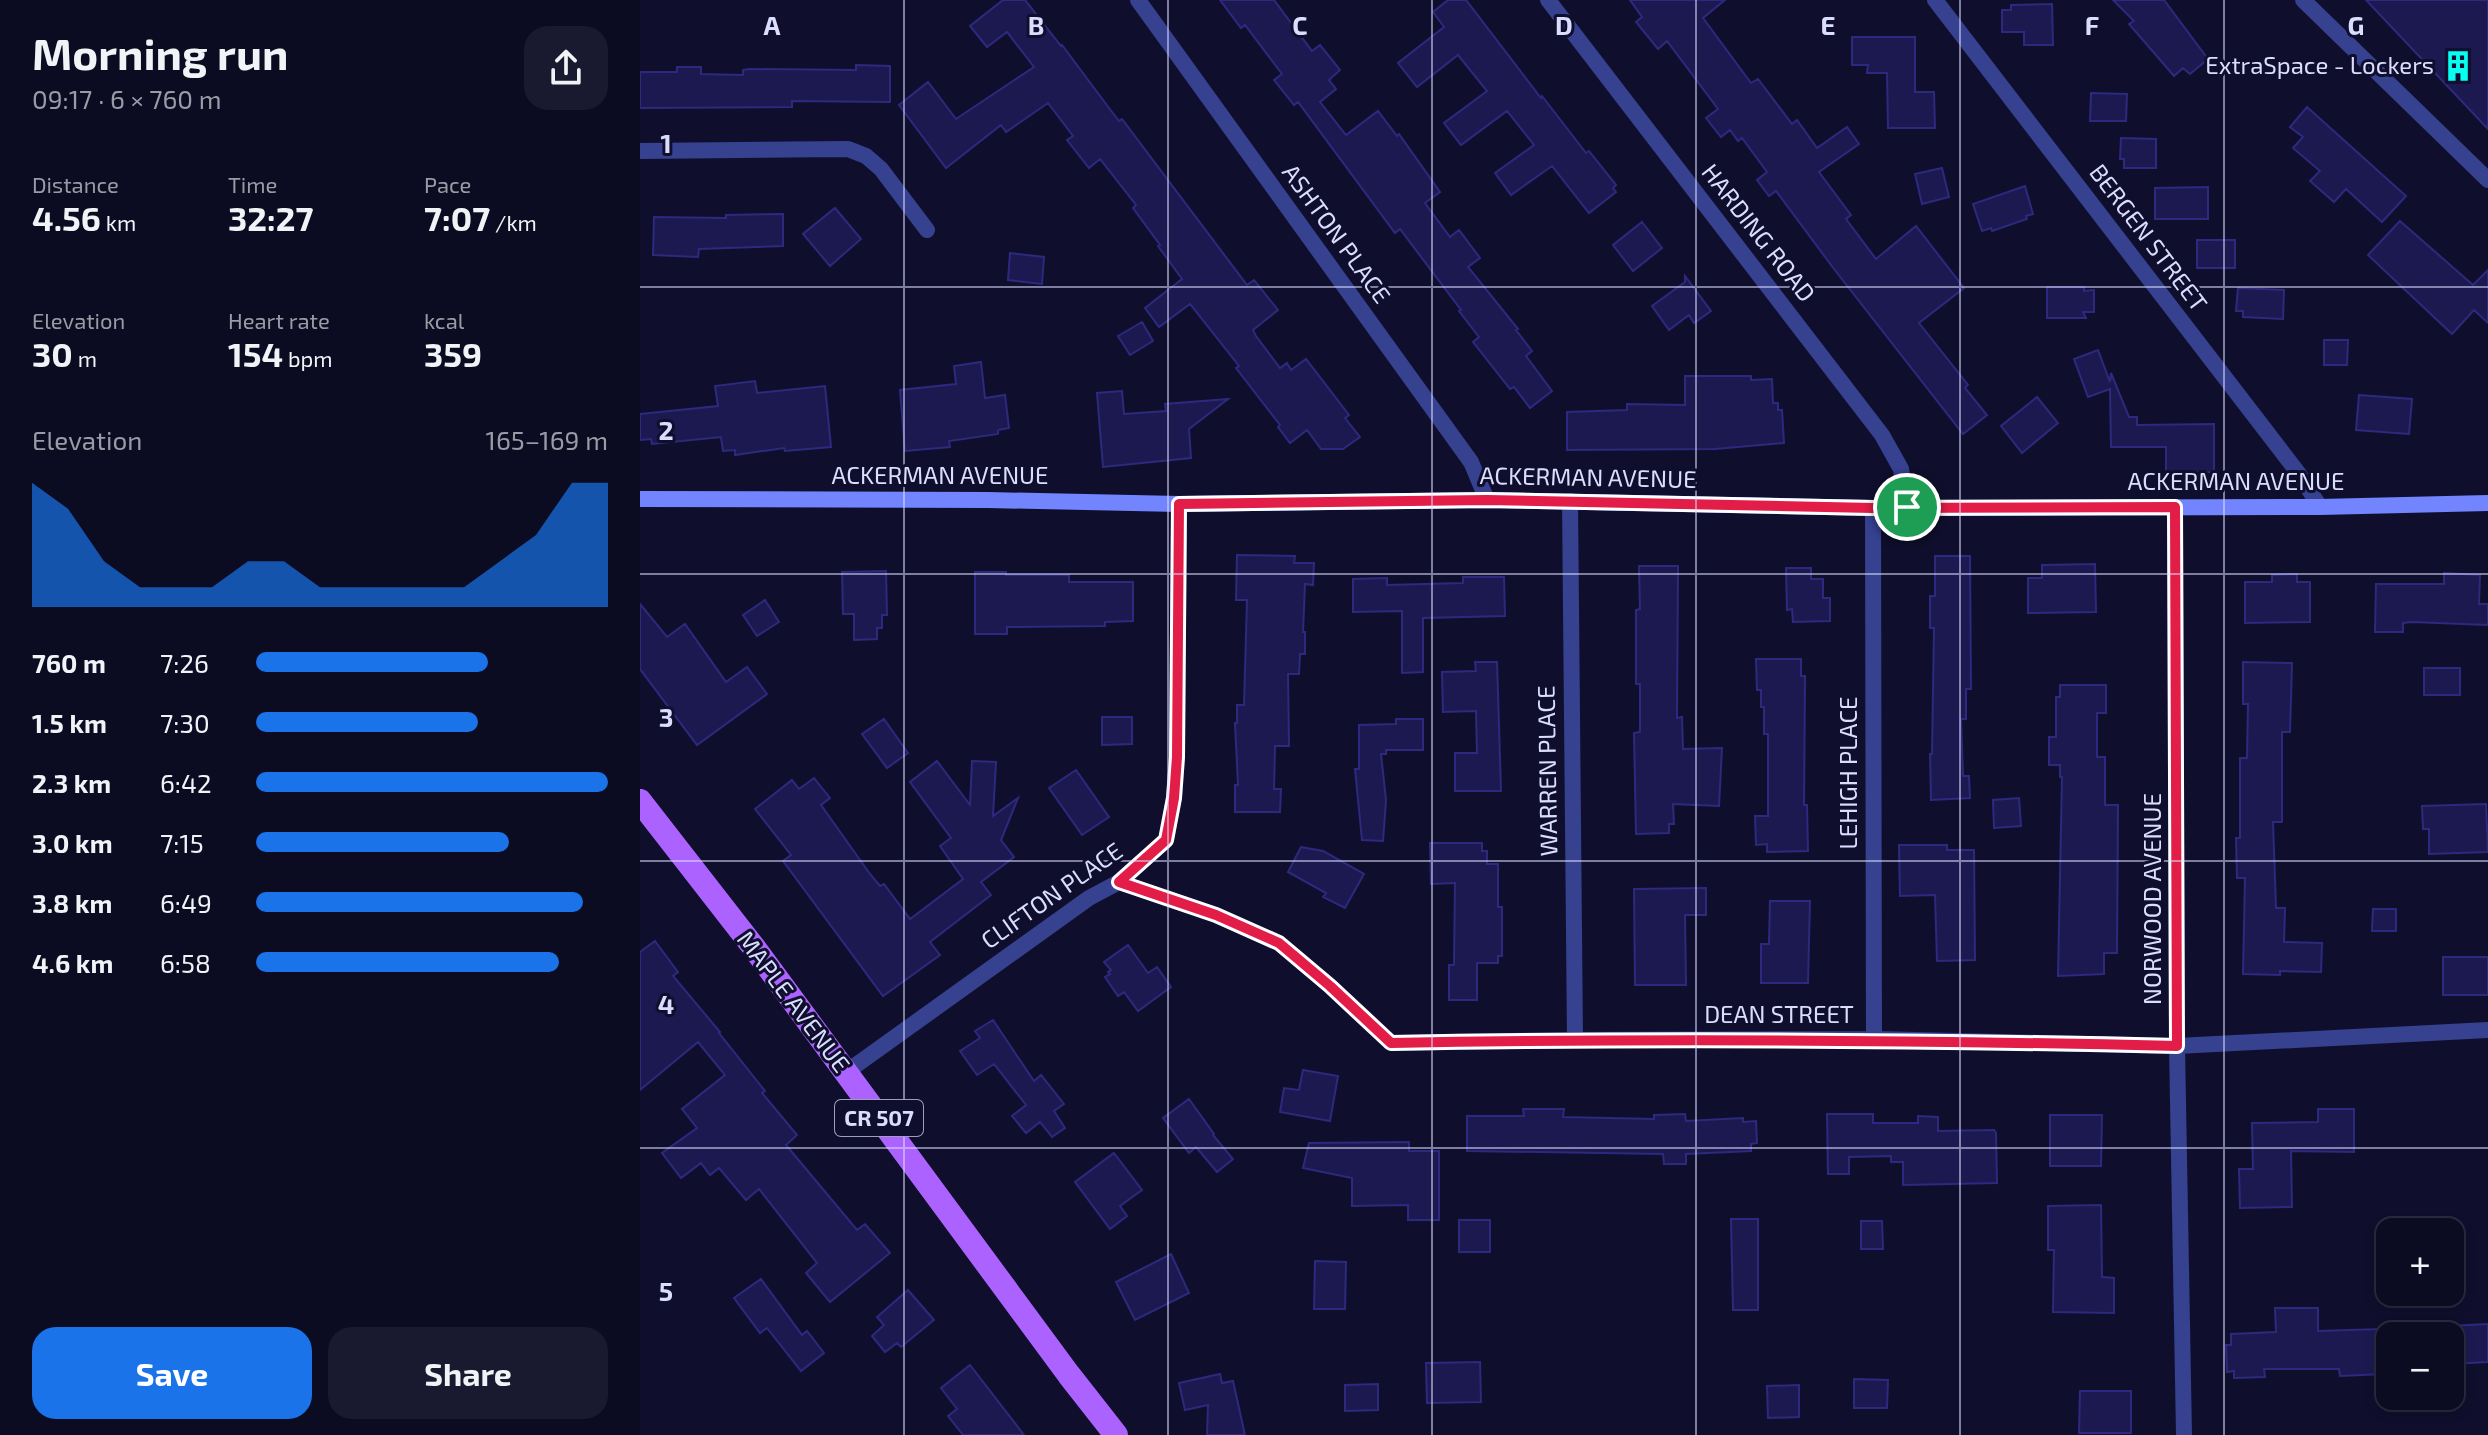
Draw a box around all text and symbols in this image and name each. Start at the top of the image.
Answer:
text: A [764,9,781,40]
text: B [1028,9,1044,40]
text: C [1292,9,1308,40]
text: D [1555,9,1573,40]
text: E [1820,9,1836,40]
text: F [2085,9,2099,40]
text: G [2348,9,2364,40]
text: Morning run [32,26,288,79]
button: share [524,26,608,110]
building icon: ExtraSpace - Lockers [2441,49,2475,83]
place label: ExtraSpace - Lockers [2205,50,2434,79]
text: 09:17 · 6 × 760 m [32,83,222,114]
text: 1 [660,127,672,158]
street label: HARDING ROAD [1696,157,1822,307]
street label: ASHTON PLACE [1277,158,1397,308]
street label: BERGEN STREET [2084,158,2214,317]
text: Distance [32,171,119,197]
text: Time [228,171,277,197]
text: Pace [424,171,471,197]
text: 4.56 [32,197,101,238]
text: 32:27 [228,197,313,238]
text: 7:07 [424,197,490,238]
text: km [101,209,136,235]
text: /km [490,209,537,235]
text: Elevation [32,307,125,333]
text: Heart rate [228,307,330,333]
text: kcal [424,307,464,333]
text: 30 [32,333,73,374]
text: 154 [228,333,283,374]
text: 359 [424,333,482,374]
text: m [73,345,97,371]
text: bpm [283,345,333,371]
text: 2 [658,414,674,445]
text: Elevation [32,424,142,455]
text: 165–169 m [486,424,608,455]
street label: ACKERMAN AVENUE [832,460,1048,489]
street label: ACKERMAN AVENUE [1479,460,1697,493]
street label: ACKERMAN AVENUE [2128,466,2344,495]
pin [1873,473,1941,541]
icon: arrive [1885,485,1929,529]
text: 760 m [32,647,106,678]
text: 7:26 [160,647,209,678]
street label: WARREN PLACE [1531,685,1562,857]
street label: LEHIGH PLACE [1833,697,1862,850]
text: 3 [659,701,673,732]
text: 1.5 km [32,707,107,738]
text: 7:30 [160,707,210,738]
text: 2.3 km [32,767,111,798]
text: 6:42 [160,767,212,798]
street label: NORWOOD AVENUE [2137,793,2166,1005]
text: 3.0 km [32,827,113,858]
text: 7:15 [160,827,204,858]
street label: CLIFTON PLACE [975,835,1127,954]
text: 3.8 km [32,887,112,918]
text: 6:49 [160,887,212,918]
street label: MAPLE AVENUE [732,925,857,1077]
text: 4.6 km [32,947,113,978]
text: 6:58 [160,947,211,978]
text: 4 [658,988,674,1019]
street label: DEAN STREET [1704,999,1854,1028]
road number: CR 507 [835,1100,923,1136]
map controls [2376,1218,2464,1410]
button: + [2376,1218,2464,1306]
text: 5 [659,1275,673,1306]
button: − [2376,1322,2464,1410]
button: Save [32,1327,312,1419]
button: Share [328,1327,608,1419]

